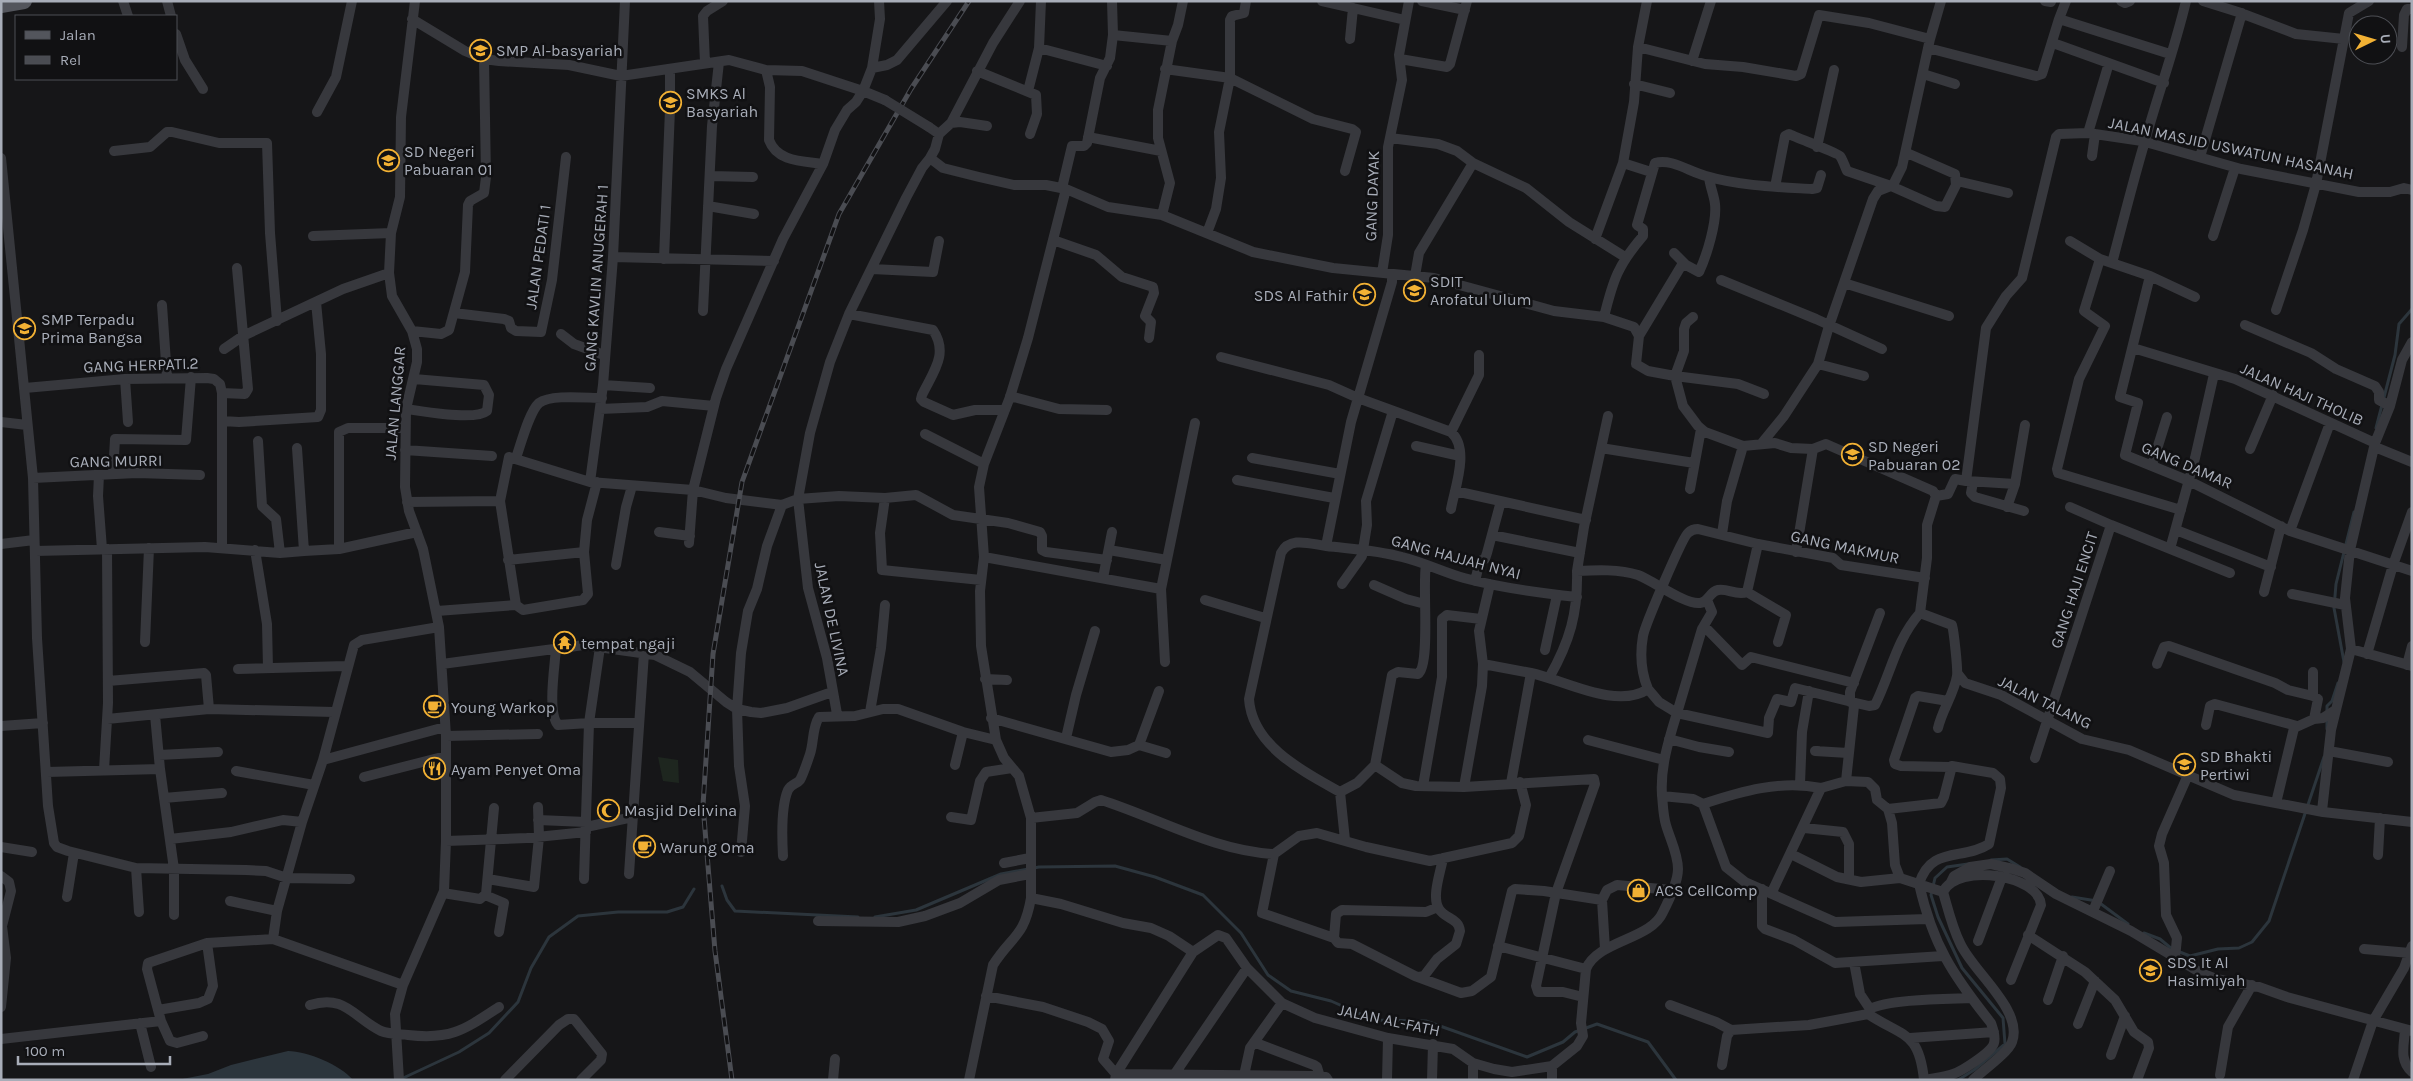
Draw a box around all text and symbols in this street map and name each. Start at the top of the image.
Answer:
legend [15,15,178,80]
north arrow [2348,15,2398,65]
text: Jalan [60,26,96,44]
text: U [2377,33,2394,44]
school or university icon: SMP Al-basyariah [468,38,492,62]
place label: SMP Al-basyariah [496,41,623,60]
text: Rel [60,51,81,69]
place label: SMKS Al Basyariah [686,84,758,121]
school or university icon: SMKS Al Basyariah [658,90,682,114]
street label: JALAN MASJID USWATUN HASANAH [2107,113,2355,183]
place label: SD Negeri Pabuaran 01 [404,142,492,179]
school or university icon: SD Negeri Pabuaran 01 [376,148,400,172]
street label: GANG DAYAK [1361,150,1383,242]
street label: GANG KAVLIN ANUGERAH 1 [580,184,612,372]
street label: JALAN PEDATI 1 [521,203,555,311]
place label: SDIT Arofatul Ulum [1430,272,1532,309]
school or university icon: SDIT Arofatul Ulum [1402,278,1426,302]
school or university icon: SDS Al Fathir [1352,283,1376,307]
place label: SDS Al Fathir [1254,286,1348,305]
place label: SMP Terpadu Prima Bangsa [41,310,143,347]
school or university icon: SMP Terpadu Prima Bangsa [13,316,37,340]
street label: JALAN LANGGAR [381,345,409,461]
street label: GANG HERPATI.2 [83,353,199,377]
street label: JALAN HAJI THOLIB [2238,358,2366,430]
place label: SD Negeri Pabuaran 02 [1868,437,1960,474]
street label: GANG DAMAR [2139,437,2235,493]
school or university icon: SD Negeri Pabuaran 02 [1840,443,1864,467]
street label: GANG MURRI [70,451,162,471]
street label: GANG MAKMUR [1789,526,1901,568]
street label: GANG HAJI ENCIT [2046,529,2102,651]
street label: GANG HAJJAH NYAI [1389,531,1523,583]
street label: JALAN DE LIVINA [811,560,853,678]
temple icon: tempat ngaji [553,631,577,655]
place label: tempat ngaji [581,634,675,653]
street label: JALAN TALANG [1995,671,2095,733]
cafe icon: Young Warkop [423,695,447,719]
place label: Young Warkop [451,698,555,717]
place label: SD Bhakti Pertiwi [2200,747,2272,784]
school or university icon: SD Bhakti Pertiwi [2172,753,2196,777]
restaurant icon: Ayam Penyet Oma [423,757,447,781]
place label: Ayam Penyet Oma [451,760,581,779]
mosque icon: Masjid Delivina [596,798,620,822]
place label: Masjid Delivina [624,801,737,820]
cafe icon: Warung Oma [632,835,656,859]
place label: Warung Oma [660,838,755,857]
shop icon: ACS CellComp [1627,878,1651,902]
place label: ACS CellComp [1655,881,1757,900]
place label: SDS It Al Hasimiyah [2167,953,2245,990]
school or university icon: SDS It Al Hasimiyah [2139,959,2163,983]
street label: JALAN AL-FATH [1336,1000,1442,1040]
scale bar [18,1034,170,1066]
text: 100 m [25,1042,65,1060]

